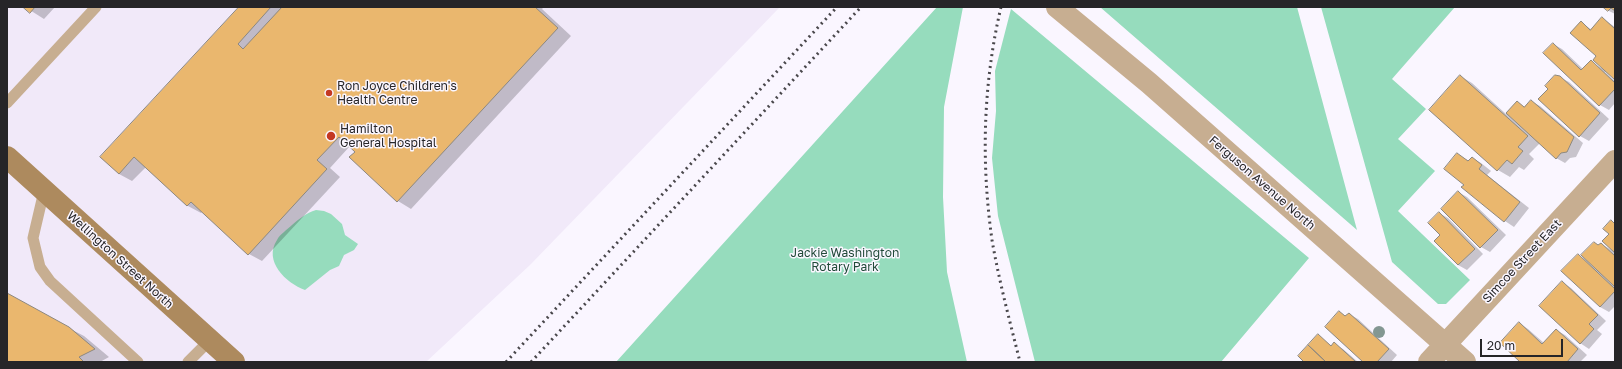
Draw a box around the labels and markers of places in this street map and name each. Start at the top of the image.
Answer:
place label: Ron Joyce Children's Health Centre [337,79,457,107]
marker: Ron Joyce Children's Health Centre [324,88,334,98]
place label: Hamilton General Hospital [340,122,437,150]
marker: Hamilton General Hospital [325,130,337,142]

